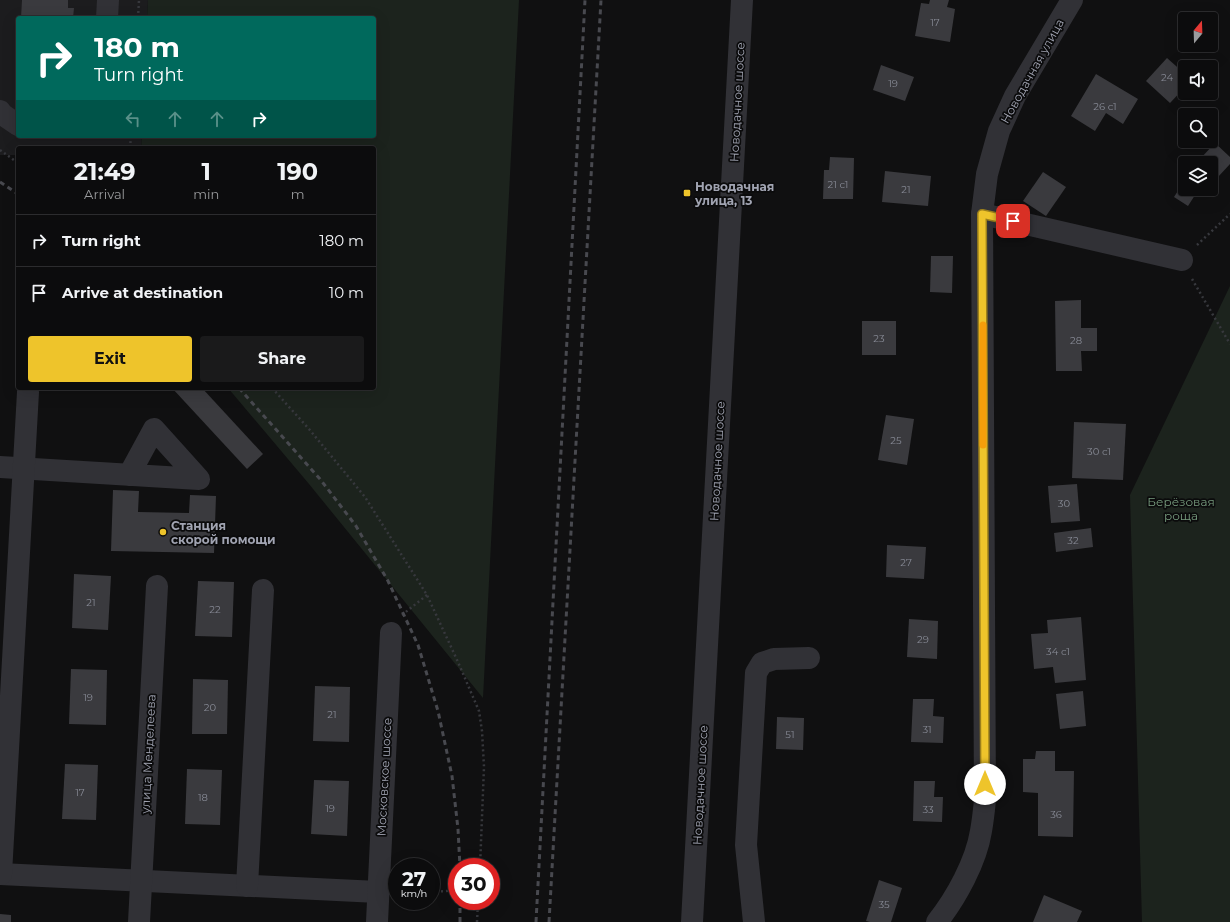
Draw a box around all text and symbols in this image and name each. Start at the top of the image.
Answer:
north arrow [1178,12,1218,52]
map controls [1178,12,1218,196]
house number: 17 [930,16,940,29]
street label: Новодачная улица [997,16,1067,126]
text: 180 m [94,30,180,64]
icon: right [28,32,80,84]
street label: Новодачное шоссе [726,42,748,162]
button: sound [1178,60,1218,100]
text: Turn right [94,64,184,86]
house number: 24 [1161,71,1173,84]
house number: 19 [888,77,898,90]
house number: 26 с1 [1093,100,1117,113]
icon: left [122,108,144,130]
icon: ahead [164,108,186,130]
icon: ahead [206,108,228,130]
icon: right [248,108,270,130]
button: search [1178,108,1218,148]
button: layers [1178,156,1218,196]
text: 21:49 [74,157,135,186]
text: 1 [202,157,211,186]
text: 190 [277,157,318,186]
house number: 21 с1 [828,178,848,191]
place label: Новодачная улица, 13 [694,179,774,208]
house number: 21 [901,183,911,196]
text: Arrival [84,186,125,202]
text: min [193,186,219,202]
text: m [291,186,305,202]
marker: Новодачная улица, 13 [682,188,692,198]
pin [996,204,1030,238]
icon: arrive [1002,210,1024,232]
icon: right [28,230,50,252]
text: Turn right [62,231,141,250]
text: 180 m [319,231,364,250]
icon: arrive [28,282,50,304]
text: Arrive at destination [62,283,223,302]
text: 10 m [329,283,364,302]
house number: 23 [873,332,885,345]
house number: 28 [1070,334,1082,347]
button: Exit [28,336,192,382]
button: Share [200,336,364,382]
street label: Новодачное шоссе [706,401,728,521]
house number: 25 [890,434,902,447]
house number: 30 с1 [1087,445,1111,458]
park label: Берёзовая роща [1147,494,1215,523]
house number: 30 [1058,497,1071,510]
place label: Станция скорой помощи [171,518,275,547]
marker: Станция скорой помощи [158,527,168,537]
house number: 32 [1067,534,1079,547]
house number: 27 [900,556,912,569]
house number: 21 [86,596,96,609]
house number: 22 [209,603,221,616]
house number: 29 [917,633,929,646]
house number: 34 с1 [1046,645,1070,658]
house number: 19 [83,691,93,704]
street label: улица Менделеева [137,694,159,815]
house number: 20 [204,701,217,714]
house number: 21 [327,708,337,721]
street label: Московское шоссе [373,717,395,837]
house number: 31 [922,723,932,736]
street label: Новодачное шоссе [689,725,711,845]
house number: 51 [785,728,795,741]
position arrow [964,763,1006,805]
house number: 17 [75,786,85,799]
house number: 18 [198,791,208,804]
house number: 19 [325,802,335,815]
house number: 33 [922,803,934,816]
house number: 36 [1050,808,1062,821]
speed limit sign: 30 [448,858,500,910]
text: 27 [402,867,426,891]
text: km/h [401,887,427,900]
house number: 35 [878,898,890,911]

